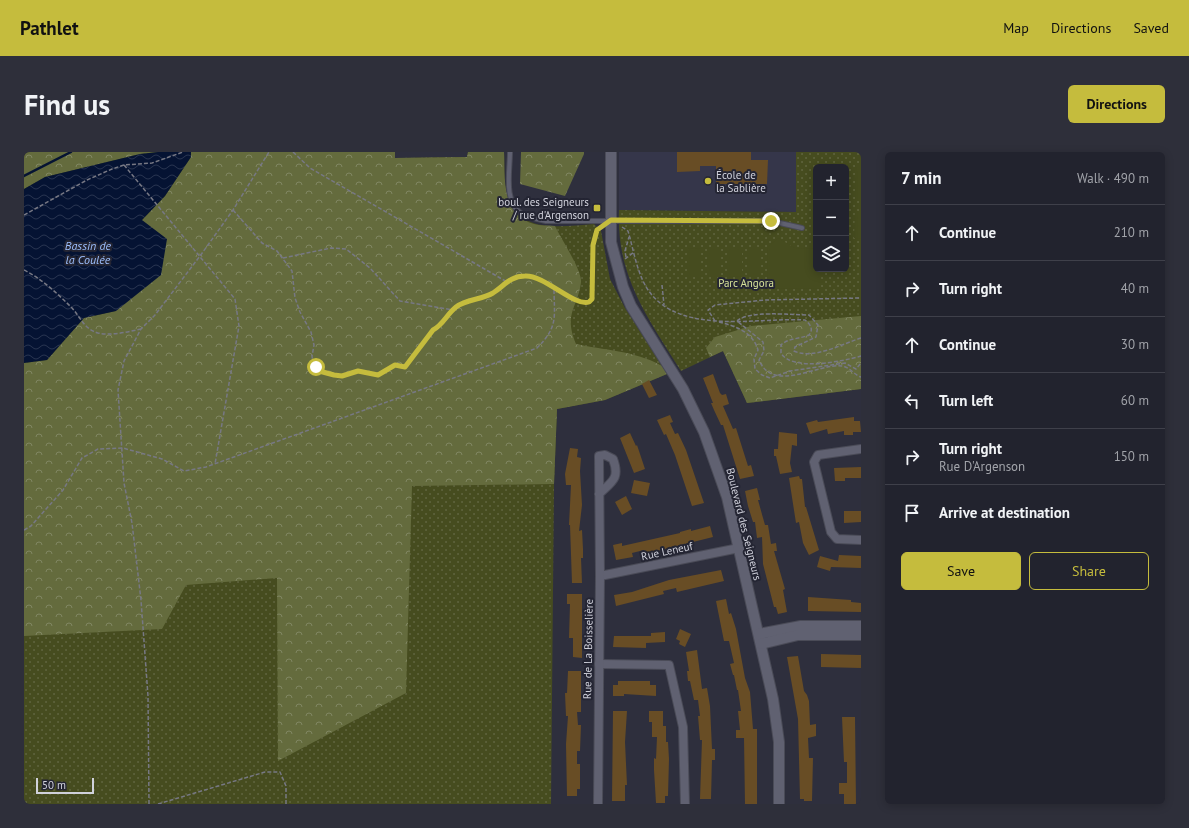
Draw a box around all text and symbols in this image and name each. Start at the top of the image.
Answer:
text: Pathlet [20,16,79,40]
text: Map [1003,19,1029,37]
text: Directions [1051,19,1111,37]
text: Saved [1133,19,1169,37]
button: Directions [1068,85,1165,123]
text: Find us [24,86,110,123]
map controls [813,164,849,272]
button: + [813,164,849,200]
text: 7 min [901,167,942,189]
place label: École de la Sablière [716,168,766,195]
text: Walk · 490 m [1077,170,1149,187]
marker: École de la Sablière [703,176,713,186]
place label: boul. des Seigneurs / rue d'Argenson [498,195,589,222]
button: − [813,200,849,236]
marker: boul. des Seigneurs / rue d'Argenson [592,203,602,213]
route end [762,212,780,230]
icon: ahead [901,222,923,244]
text: Continue [939,223,996,242]
text: 210 m [1114,224,1149,241]
button: layers [813,236,849,272]
water label: Bassin de la Coulée [65,238,112,267]
park label: Parc Angora [718,276,774,290]
icon: right [901,278,923,300]
text: Turn right [939,279,1002,298]
text: 40 m [1121,280,1149,297]
icon: ahead [901,334,923,356]
text: Continue [939,335,996,354]
text: 30 m [1121,336,1149,353]
route start [307,358,325,376]
icon: left [901,390,923,412]
text: Turn left [939,391,993,410]
text: 60 m [1121,392,1149,409]
text: Turn right [939,439,1002,458]
icon: right [901,446,923,468]
text: 150 m [1114,448,1149,465]
text: Rue D'Argenson [939,458,1025,475]
street label: Boulevard des Seigneurs [723,466,765,582]
icon: arrive [901,502,923,524]
text: Arrive at destination [939,503,1070,522]
street label: Rue Leneuf [640,539,695,563]
button: Save [901,552,1021,590]
button: Share [1029,552,1149,590]
street label: Rue de La Boisselière [580,598,596,699]
scale bar [36,776,94,795]
text: 50 m [42,778,66,792]

